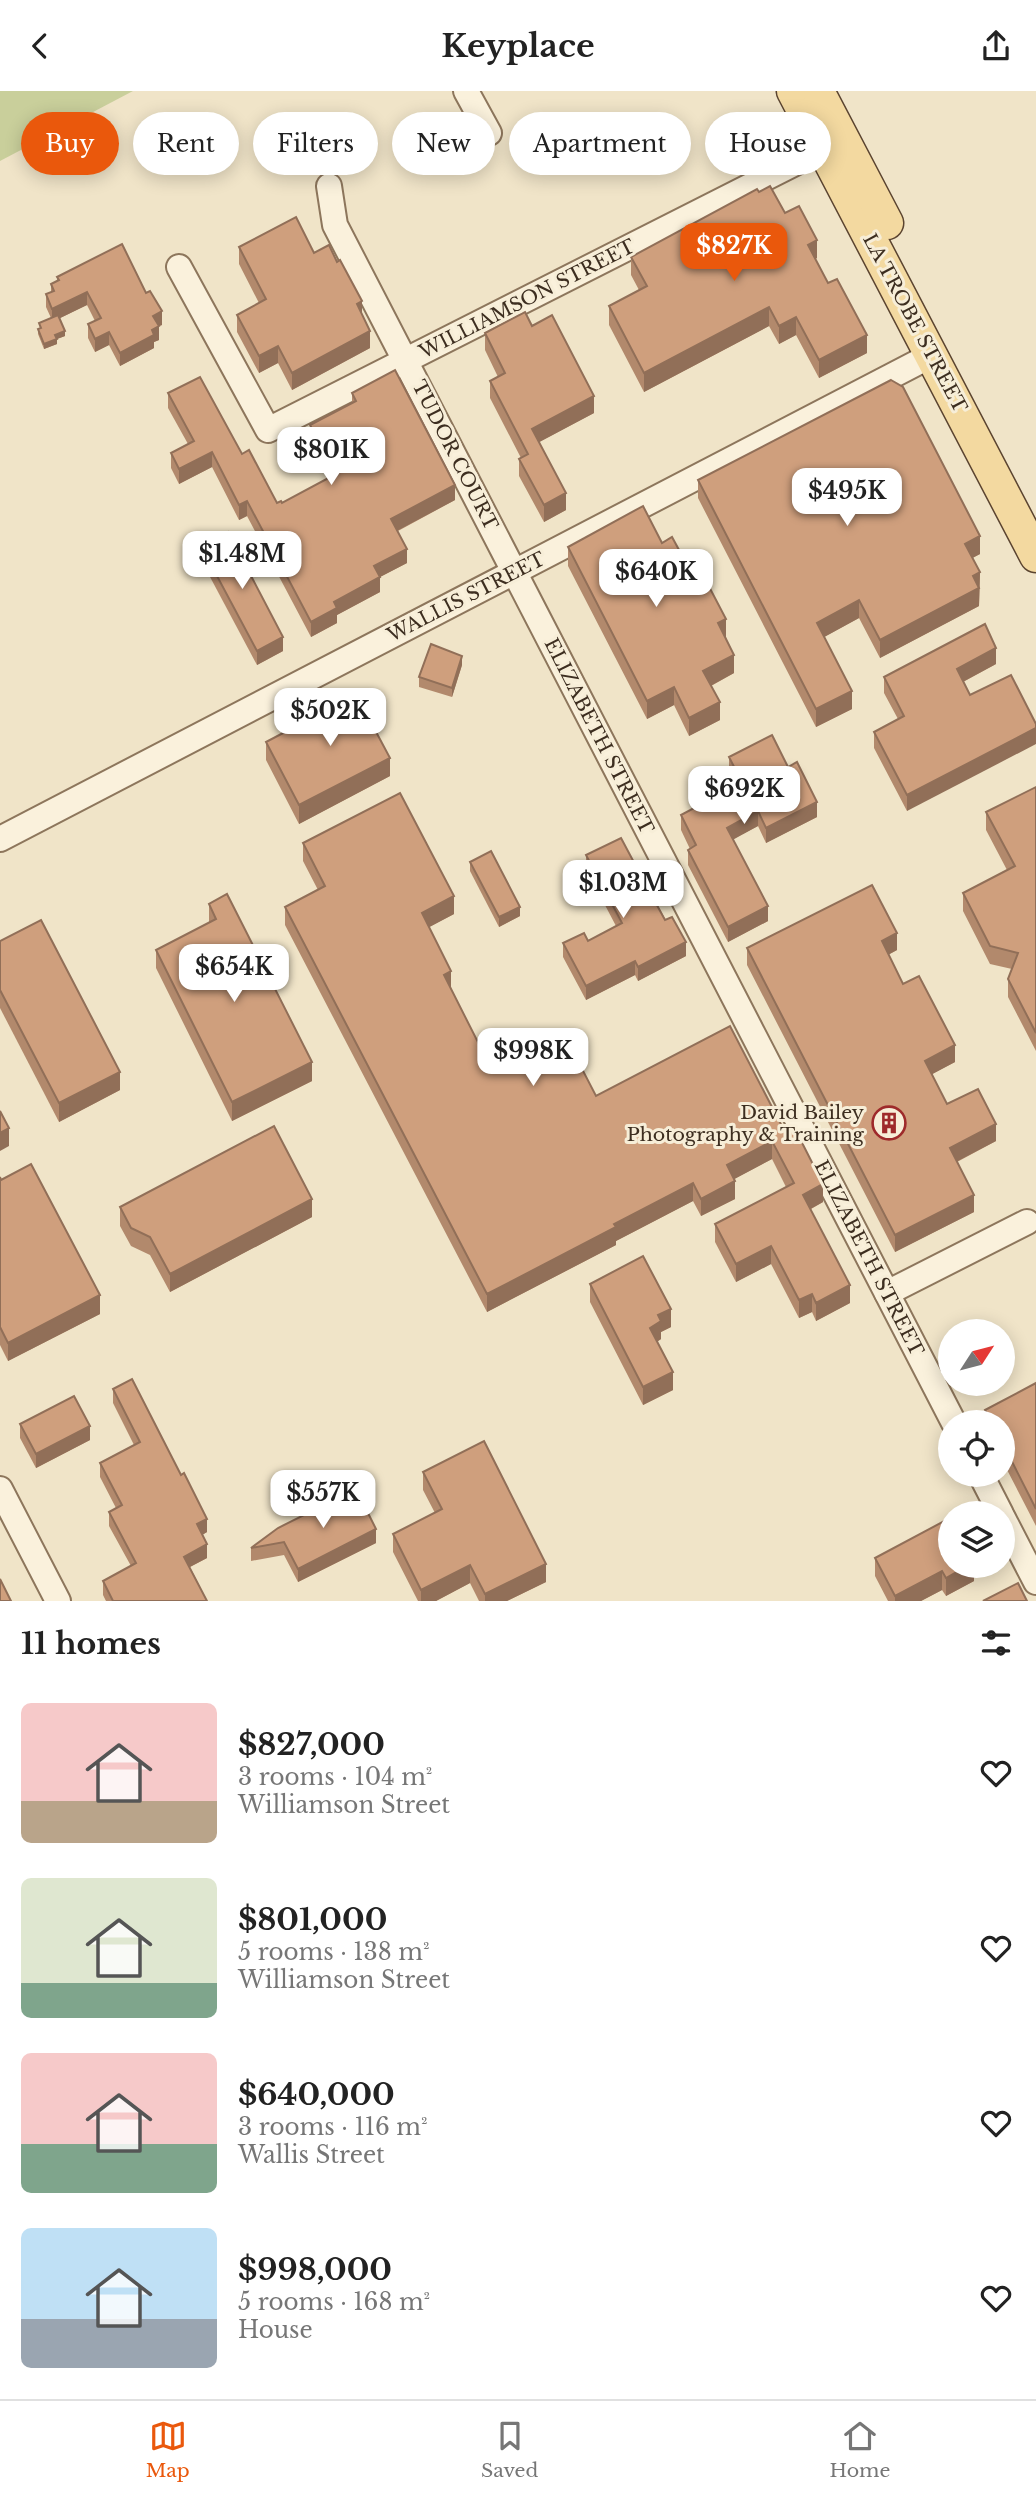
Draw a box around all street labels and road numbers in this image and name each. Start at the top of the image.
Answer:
street label: LA TROBE STREET [858,230,972,416]
street label: WILLIAMSON STREET [414,235,639,364]
street label: TUDOR COURT [407,376,503,534]
street label: WALLIS STREET [382,547,549,647]
street label: ELIZABETH STREET [540,634,658,838]
street label: ELIZABETH STREET [810,1156,928,1360]

